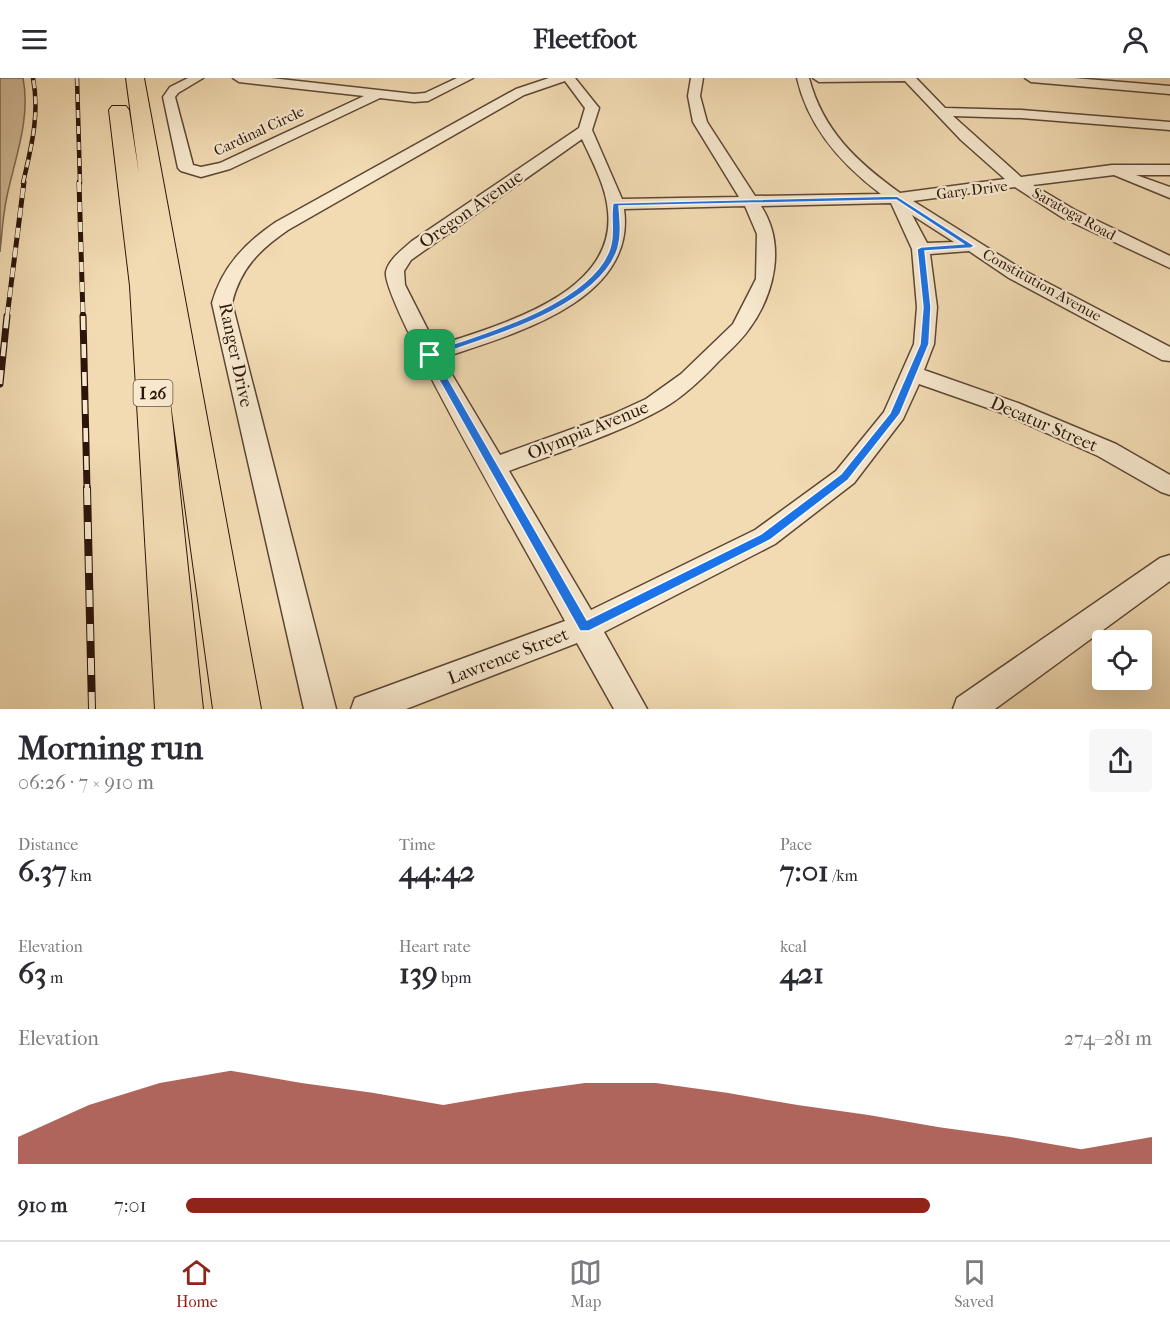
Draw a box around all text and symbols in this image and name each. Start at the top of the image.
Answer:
icon: menu [18,23,51,56]
text: Fleetfoot [533,23,637,55]
icon: person [1119,23,1152,56]
street label: Cardinal Circle [211,102,308,160]
street label: Oregon Avenue [415,166,527,253]
street label: Gary Drive [935,177,1009,203]
street label: Saratoga Road [1029,184,1120,245]
street label: Constitution Avenue [980,245,1105,325]
street label: Ranger Drive [214,301,257,409]
pin [404,329,455,380]
icon: arrive [413,338,446,371]
road number: I 26 [134,380,172,406]
street label: Decatur Street [987,392,1101,457]
street label: Olympia Avenue [525,397,652,464]
street label: Lawrence Street [445,624,572,689]
map controls [1092,630,1152,690]
button: locate [1092,630,1152,690]
text: Morning run [18,729,203,768]
button: share [1089,729,1152,792]
text: 06:26 · 7 × 910 m [18,771,154,794]
text: Distance [18,835,78,854]
text: Time [399,835,435,854]
text: Pace [780,835,812,854]
text: 6.37 [18,854,67,889]
text: 44:42 [399,854,475,889]
text: 7:01 [780,854,829,889]
text: km [67,866,92,885]
text: /km [829,866,858,885]
text: Elevation [18,937,83,956]
text: Heart rate [399,937,471,956]
text: kcal [780,937,807,956]
text: 63 [18,956,47,991]
text: 139 [399,956,438,991]
text: 421 [780,956,824,991]
text: m [47,968,63,987]
text: bpm [438,968,471,987]
text: Elevation [18,1027,99,1050]
text: 274–281 m [1064,1027,1152,1050]
text: 910 m [18,1194,67,1217]
text: 7:01 [114,1194,147,1217]
tab: Home [176,1256,218,1311]
tab: Map [569,1256,602,1311]
tab: Saved [954,1256,994,1311]

